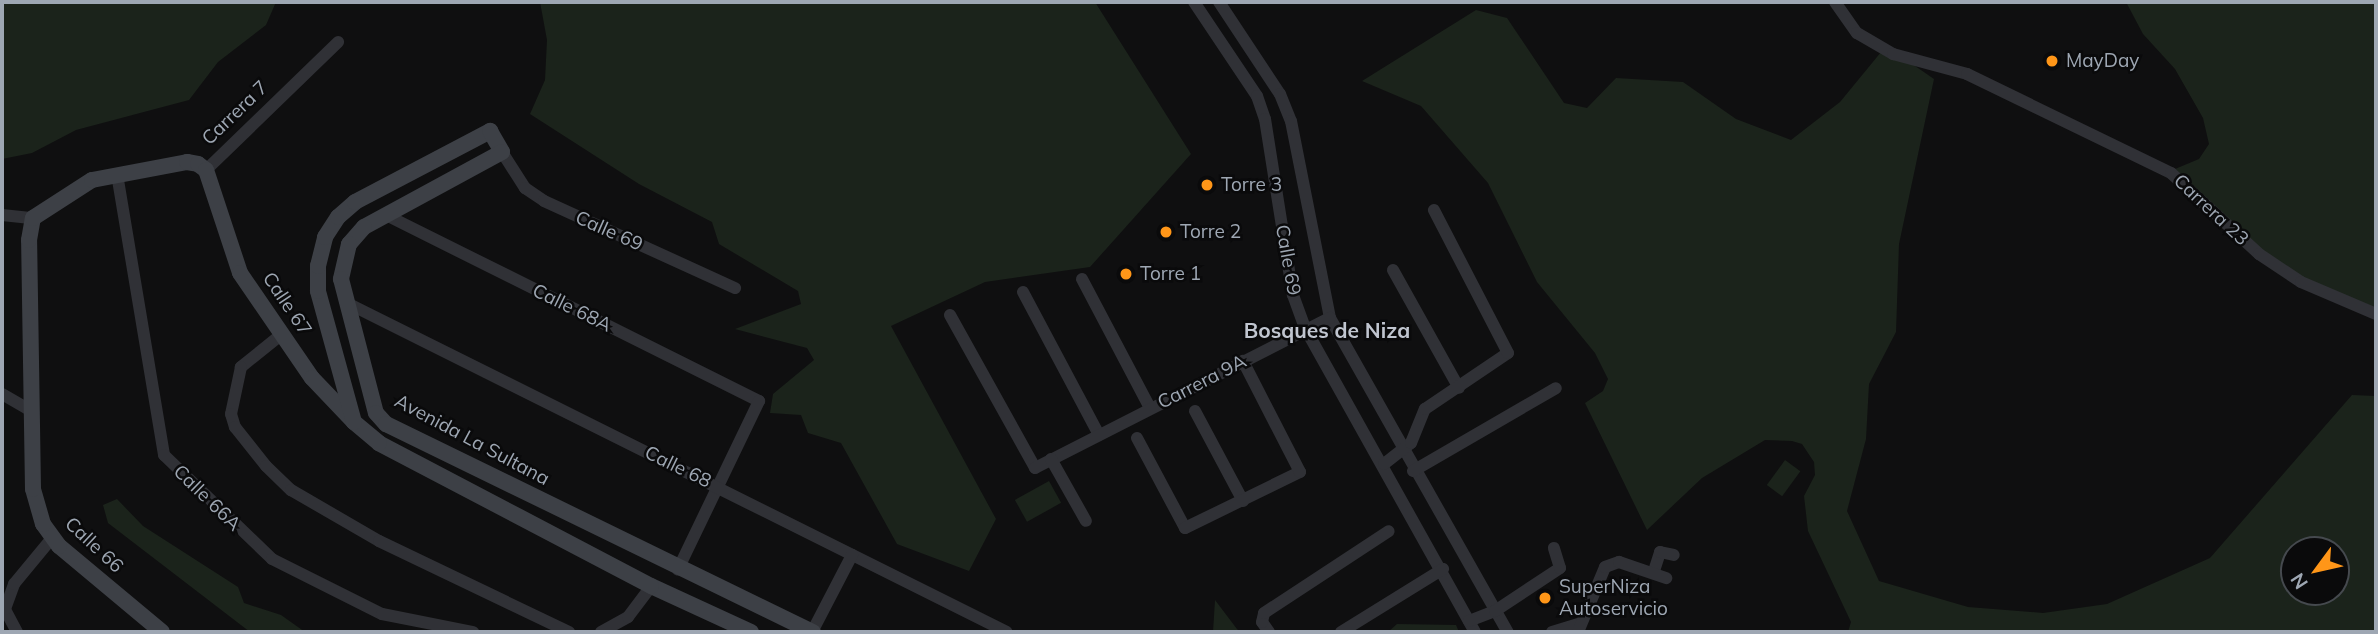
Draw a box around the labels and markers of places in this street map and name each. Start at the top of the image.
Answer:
place label: MayDay [2066,50,2139,72]
marker: MayDay [2044,53,2060,69]
place label: Torre 3 [1221,174,1282,196]
marker: Torre 3 [1199,177,1215,193]
place label: Torre 2 [1180,221,1241,243]
marker: Torre 2 [1158,224,1174,240]
place label: Torre 1 [1140,263,1201,285]
marker: Torre 1 [1118,266,1134,282]
place label: SuperNiza Autoservicio [1559,576,1668,620]
marker: SuperNiza Autoservicio [1537,590,1553,606]

